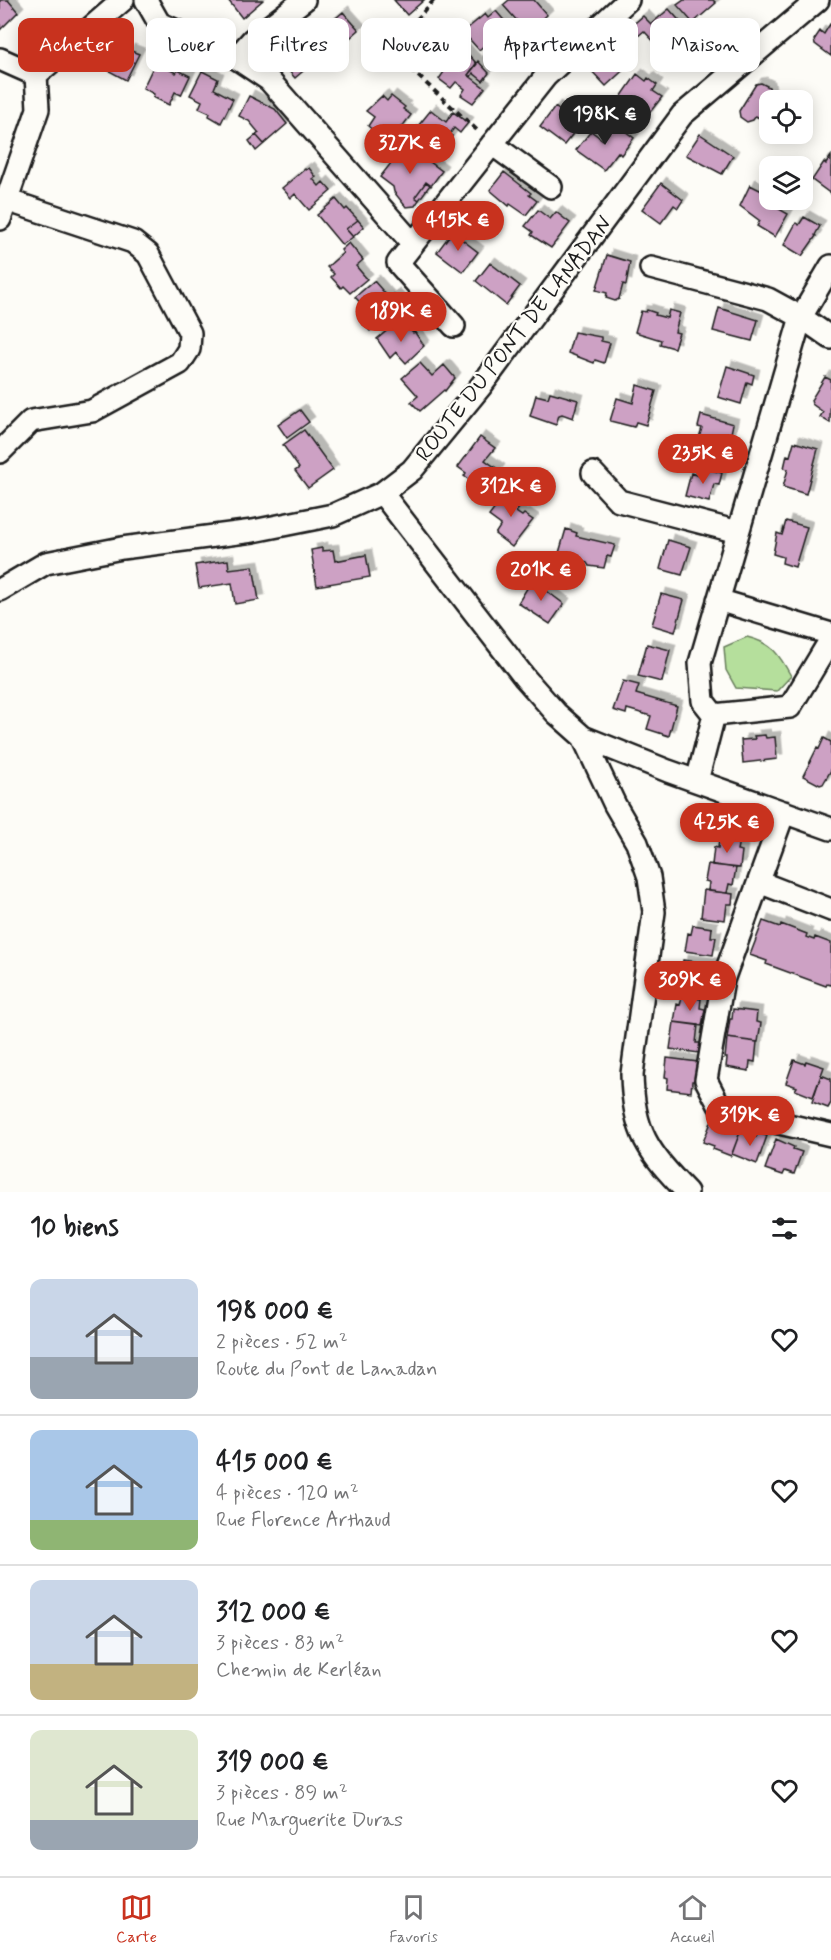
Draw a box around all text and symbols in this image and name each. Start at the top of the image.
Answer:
chip: Acheter [18,18,134,72]
chip: Louer [146,18,236,72]
chip: Filtres [248,18,349,72]
chip: Nouveau [361,18,471,72]
chip: Appartement [483,18,638,72]
chip: Maison [650,18,760,72]
map controls [759,90,813,210]
button: locate [759,90,813,144]
pin: 198K € [556,95,654,146]
text: 198K € [573,101,637,128]
pin: 327K € [361,124,459,175]
text: 327K € [378,130,442,157]
button: layers [759,156,813,210]
pin: 415K € [409,201,507,252]
text: 415K € [426,207,490,234]
street label: ROUTE DU PONT DE LANADAN [410,211,619,468]
pin: 189K € [352,292,450,343]
text: 189K € [369,298,433,325]
pin: 235K € [654,434,752,485]
text: 235K € [672,440,734,467]
pin: 312K € [462,467,560,518]
text: 312K € [480,473,542,500]
pin: 201K € [492,551,590,602]
text: 201K € [510,557,572,584]
pin: 425K € [678,803,776,854]
text: 425K € [694,809,760,836]
pin: 309K € [641,961,739,1012]
text: 309K € [658,967,722,994]
pin: 319K € [701,1096,799,1147]
text: 319K € [720,1102,780,1129]
text: 10 biens [30,1211,119,1245]
icon: filters [768,1212,801,1245]
text: 198 000 € [216,1295,333,1329]
icon: home [78,1303,150,1375]
icon: heart [768,1323,801,1356]
text: 2 pièces · 52 m² [216,1329,348,1356]
text: Route du Pont de Lanadan [216,1356,437,1383]
text: 415 000 € [216,1446,333,1480]
icon: home [78,1454,150,1526]
icon: heart [768,1474,801,1507]
text: 4 pièces · 120 m² [216,1480,359,1507]
text: Rue Florence Arthaud [216,1507,391,1534]
text: 312 000 € [216,1596,331,1630]
icon: home [78,1604,150,1676]
icon: heart [768,1624,801,1657]
text: 3 pièces · 83 m² [216,1630,344,1657]
text: Chemin de Kerléan [216,1657,382,1684]
text: 319 000 € [216,1746,329,1780]
icon: home [78,1754,150,1826]
icon: heart [768,1774,801,1807]
text: 3 pièces · 89 m² [216,1780,348,1807]
text: Rue Marguerite Duras [216,1807,403,1834]
tab: Carte [116,1891,157,1948]
tab: Favoris [389,1891,438,1948]
tab: Accueil [670,1891,715,1948]

